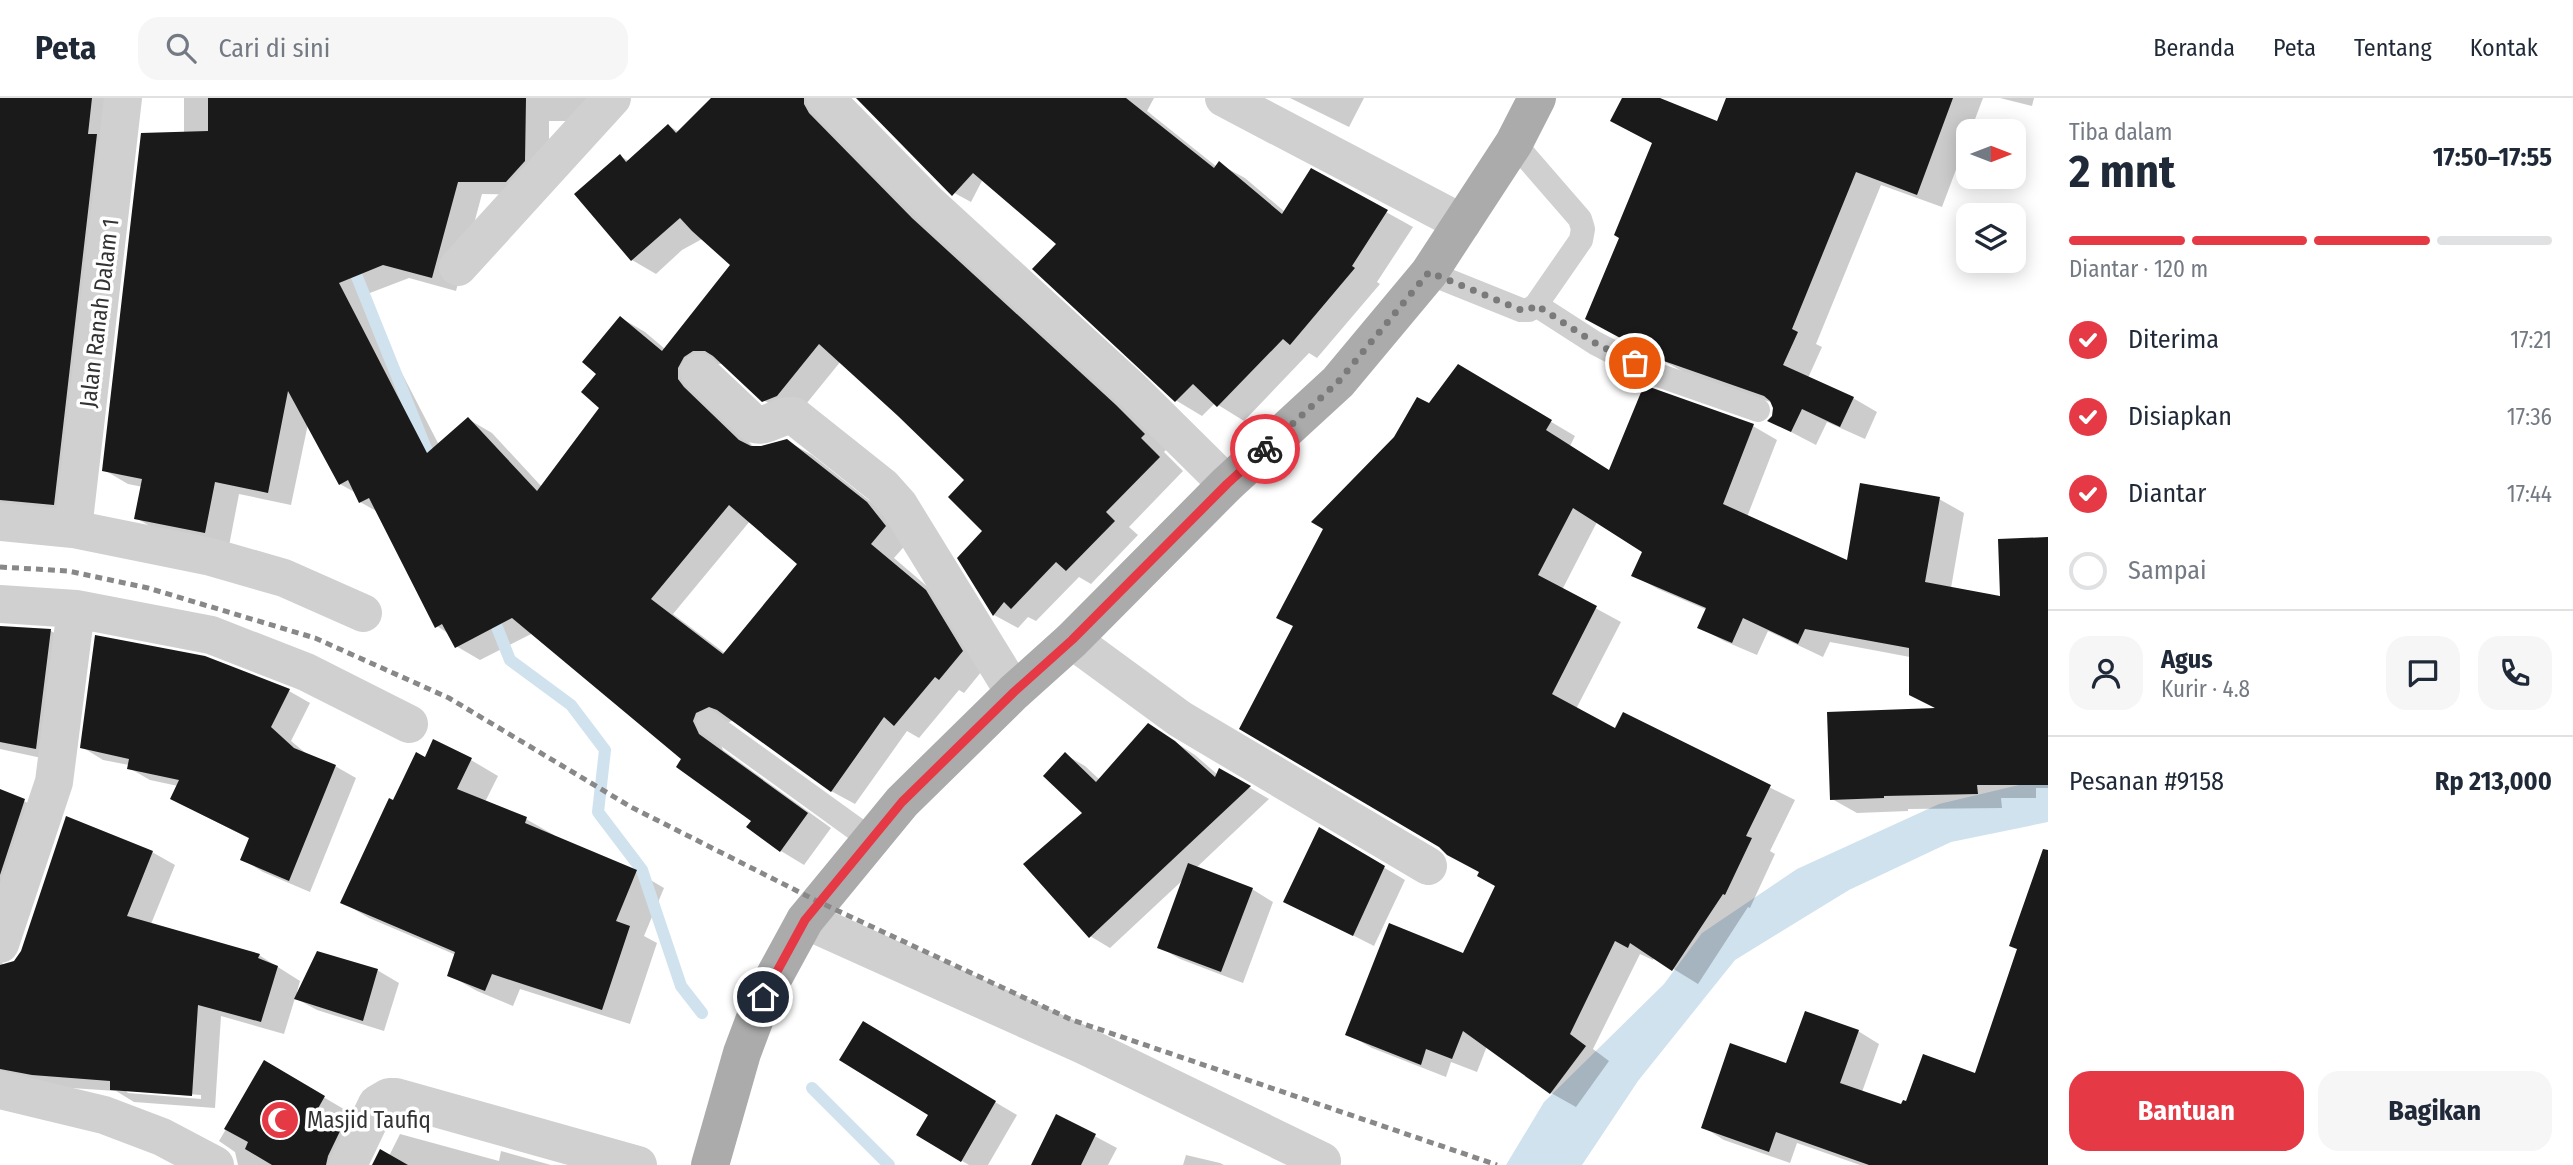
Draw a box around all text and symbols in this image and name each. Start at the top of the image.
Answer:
search box [138,17,628,80]
text: Peta [35,28,96,68]
icon: search [162,29,200,67]
text: Cari di sini [218,33,330,64]
text: Beranda [2153,34,2235,62]
text: Peta [2273,34,2316,62]
text: Tentang [2354,34,2432,62]
text: Kontak [2470,34,2538,62]
text: Tiba dalam [2069,118,2172,146]
north arrow [1956,119,2026,189]
map controls [1956,119,2026,273]
text: 17:50–17:55 [2433,142,2552,173]
text: 2 mnt [2069,144,2175,199]
button: layers [1956,203,2026,273]
street label: Jalan Ranah Dalam 1 [74,217,124,409]
text: Diantar · 120 m [2069,255,2208,283]
icon: check [2069,321,2107,359]
text: Diterima [2128,324,2219,355]
text: 17:21 [2510,326,2552,354]
pin [1605,333,1665,393]
icon: bag [1616,344,1654,382]
icon: check [2069,398,2107,436]
text: Disiapkan [2128,401,2232,432]
text: 17:36 [2507,403,2552,431]
courier [1230,414,1300,484]
icon: bike [1246,430,1284,468]
icon: check [2069,475,2107,513]
text: Diantar [2128,478,2206,509]
text: 17:44 [2507,480,2552,508]
text: Sampai [2128,555,2207,586]
button: person [2069,636,2143,710]
button: chat [2386,636,2460,710]
button: phone [2478,636,2552,710]
text: Agus [2161,644,2213,675]
text: Kurir · 4.8 [2161,675,2250,703]
text: Pesanan #9158 [2069,766,2224,797]
text: Rp 213,000 [2435,766,2552,797]
pin [733,967,793,1027]
icon: home [744,978,782,1016]
button: Bantuan [2069,1071,2304,1151]
button: Bagikan [2318,1071,2552,1151]
mosque icon: Masjid Taufiq [259,1099,301,1141]
place label: Masjid Taufiq [307,1106,431,1134]

